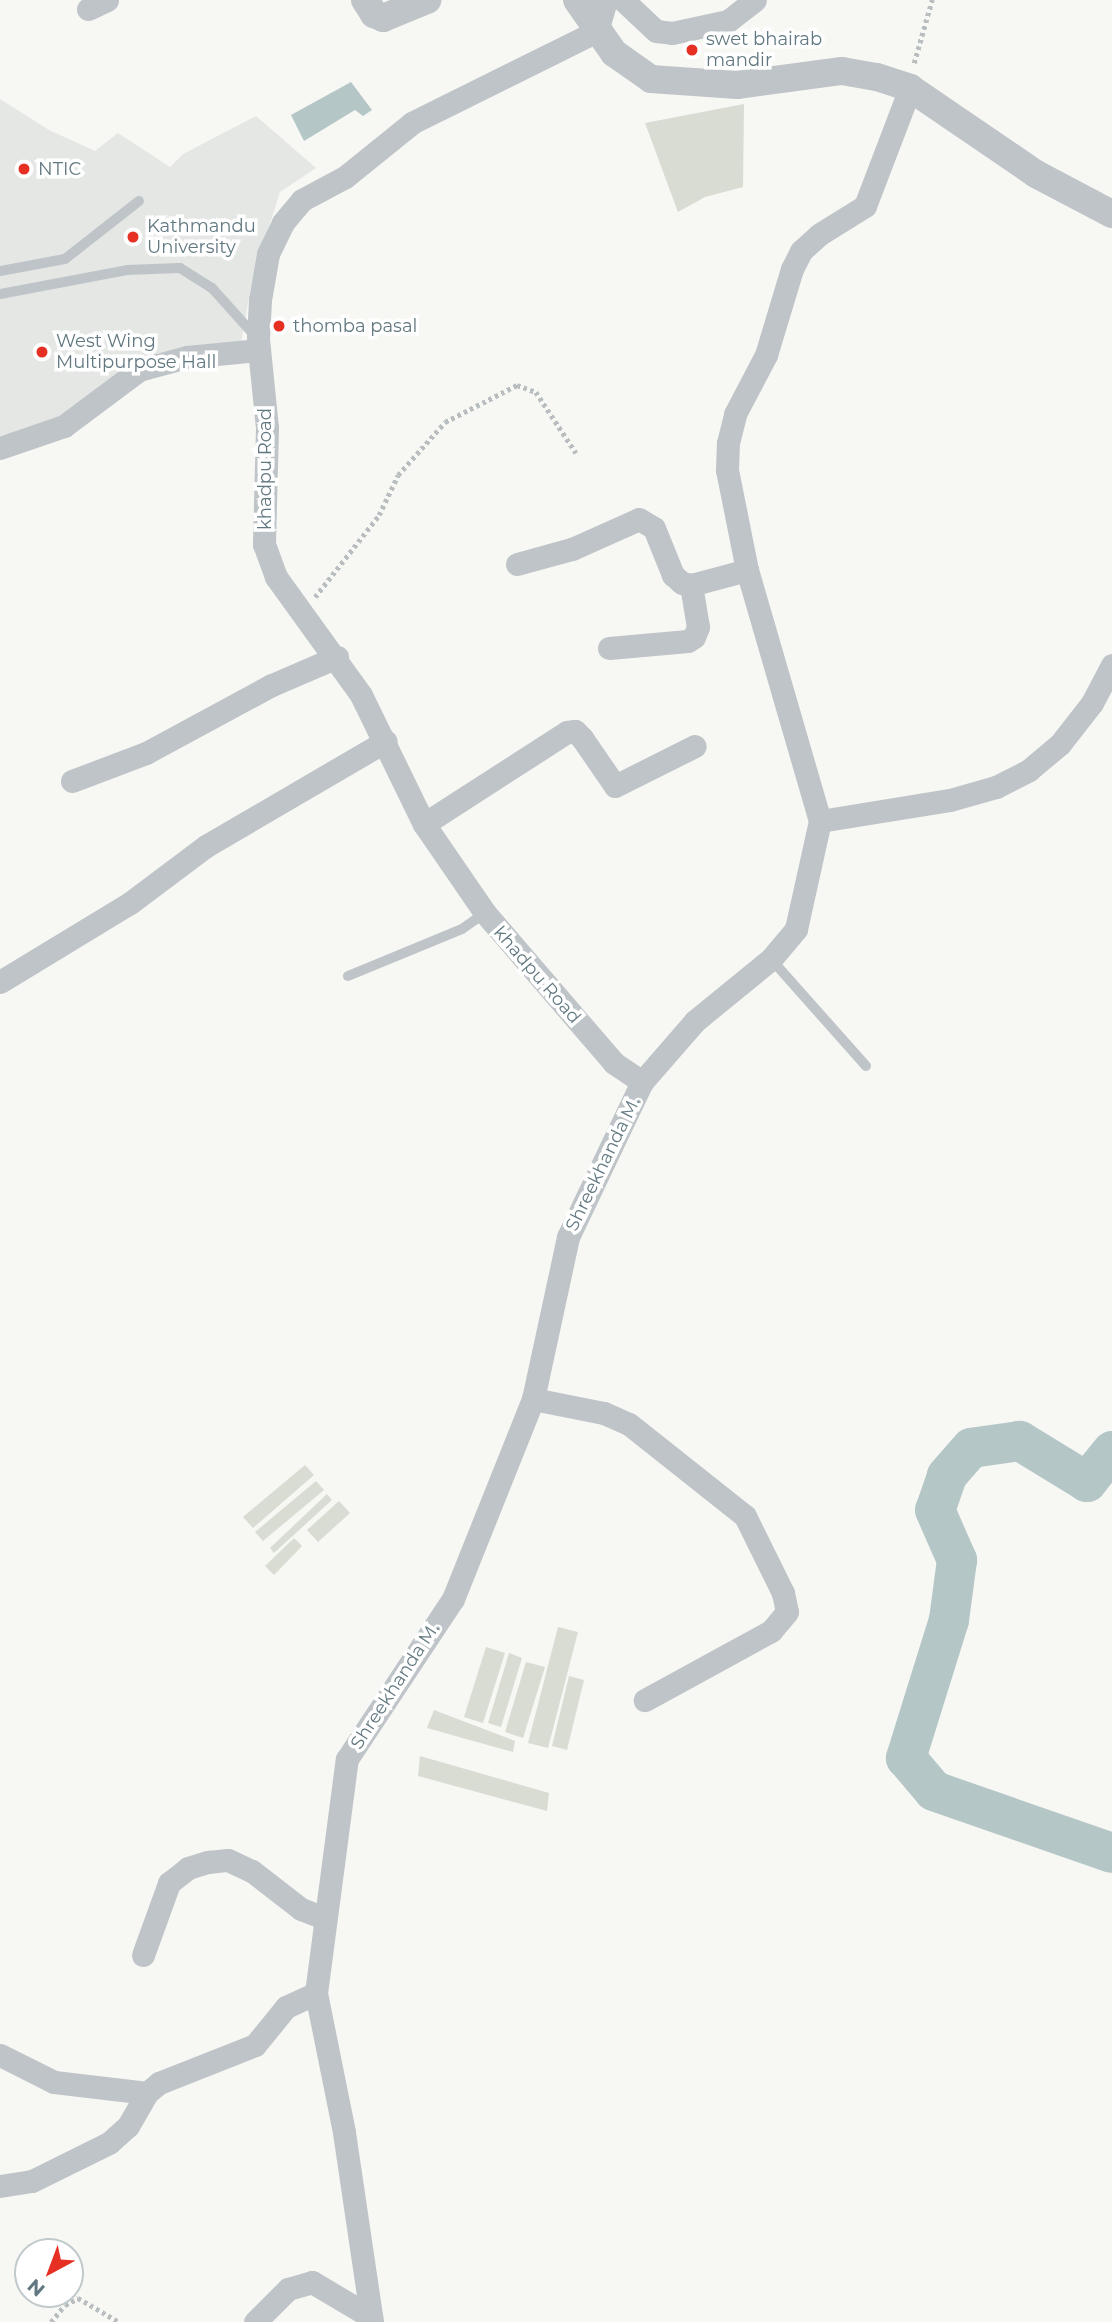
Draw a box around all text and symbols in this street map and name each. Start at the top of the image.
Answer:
place label: swet bhairab mandir [706,29,822,72]
marker: swet bhairab mandir [684,42,700,58]
place label: NTIC [38,158,81,180]
marker: NTIC [16,161,32,177]
place label: Kathmandu University [147,216,256,258]
marker: Kathmandu University [125,229,141,245]
place label: thomba pasal [293,315,417,337]
marker: thomba pasal [271,318,287,334]
place label: West Wing Multipurpose Hall [56,331,216,374]
marker: West Wing Multipurpose Hall [34,344,50,360]
street label: khadpu Road [254,408,276,530]
street label: khadpu Road [489,922,585,1028]
street label: Shreekhanda M. [561,1094,645,1234]
street label: Shreekhanda M. [346,1619,444,1753]
north arrow [14,2238,84,2308]
text: N [23,2274,50,2301]

